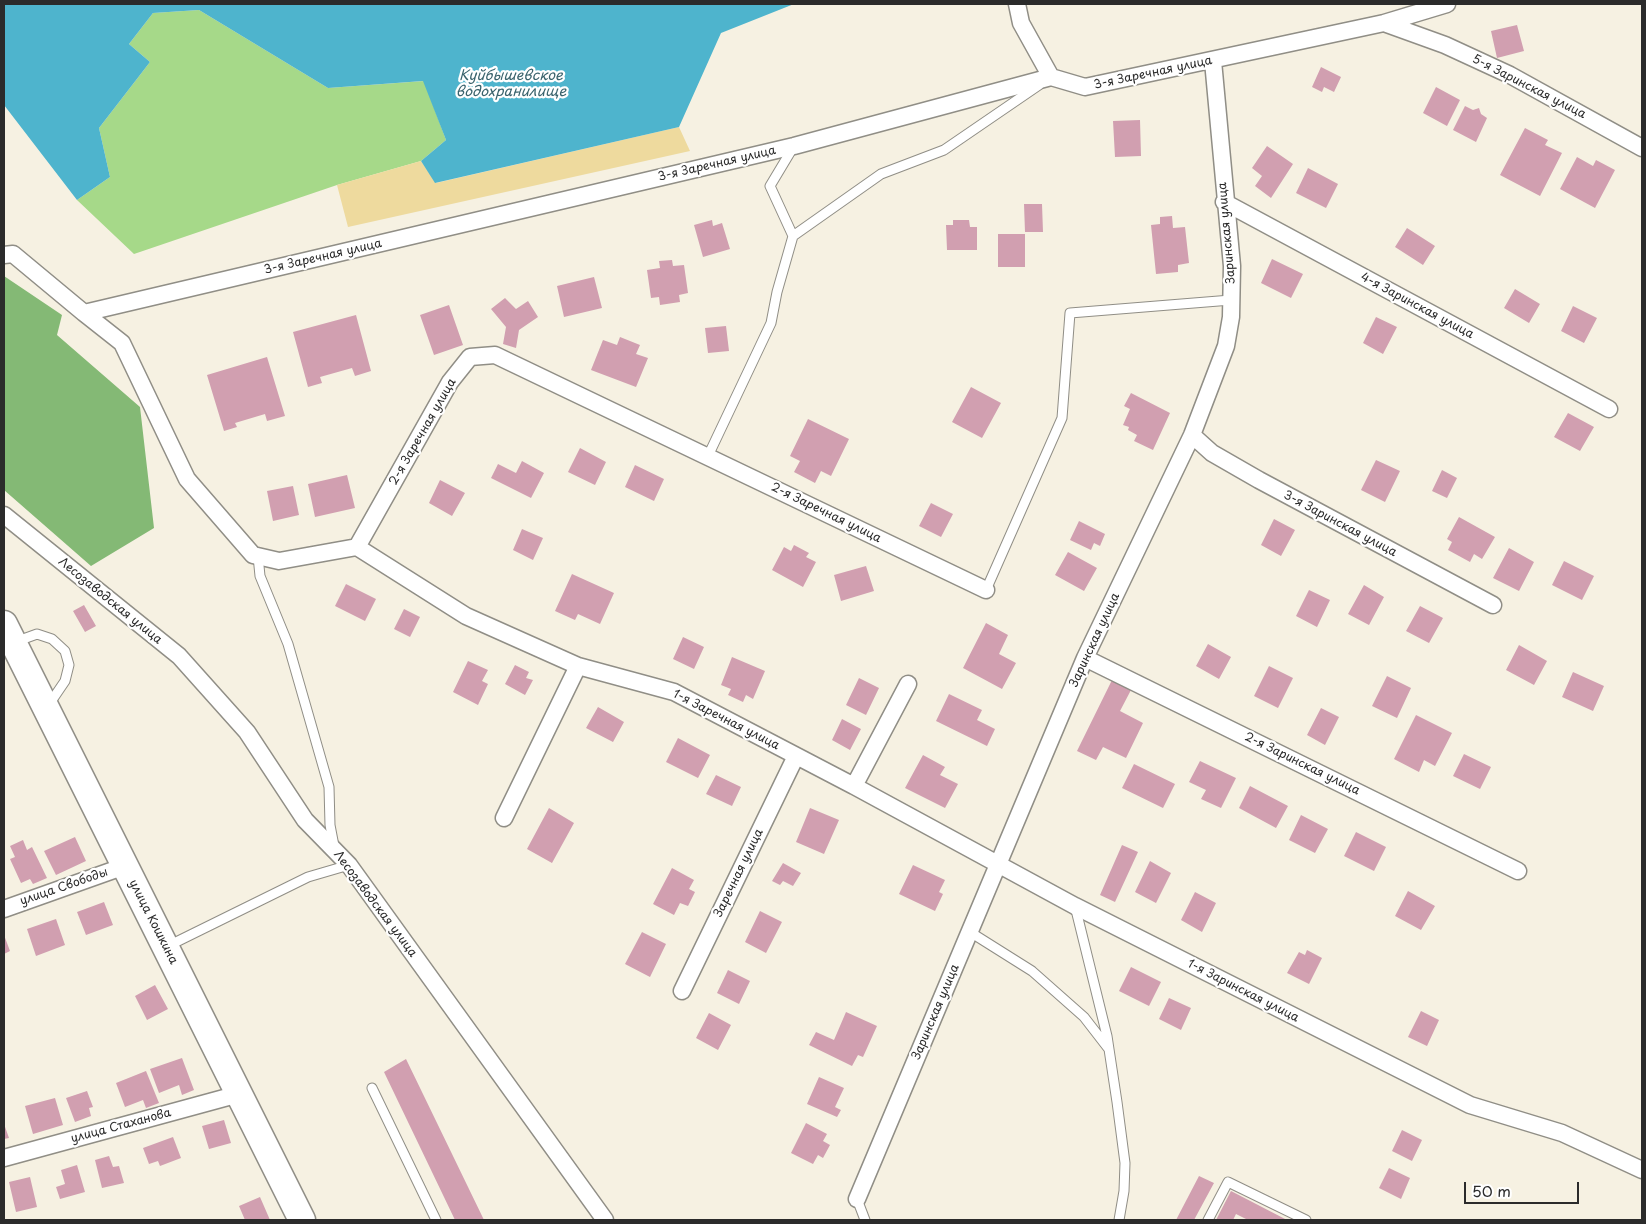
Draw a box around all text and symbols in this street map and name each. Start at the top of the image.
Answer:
street label: 5-я Заринская улица [1470,52,1588,122]
street label: 3-я Заречная улица [1093,53,1213,93]
water label: Куйбышевское водохранилище [456,68,566,100]
street label: 3-я Заречная улица [657,143,777,185]
street label: Заринская улица [1215,182,1239,284]
street label: 3-я Заречная улица [263,236,383,278]
street label: 4-я Заринская улица [1358,270,1476,342]
street label: 2-я Заречная улица [387,376,459,488]
street label: 2-я Заречная улица [769,480,883,546]
street label: 3-я Заринская улица [1281,488,1399,560]
street label: Лесозаводская улица [55,555,165,647]
street label: Заринская улица [1067,591,1123,689]
street label: 1-я Заречная улица [670,687,782,753]
street label: 2-я Заринская улица [1242,730,1362,798]
street label: Заречная улица [711,827,767,919]
street label: Лесозаводская улица [330,848,420,960]
street label: улица Свободы [18,865,110,909]
street label: улица Кошкина [125,877,181,967]
street label: 1-я Заринская улица [1185,957,1301,1025]
street label: Заринская улица [909,962,963,1062]
street label: улица Стаханова [69,1106,173,1146]
scale bar [1466,1172,1581,1204]
text: 50 m [1472,1179,1511,1202]

